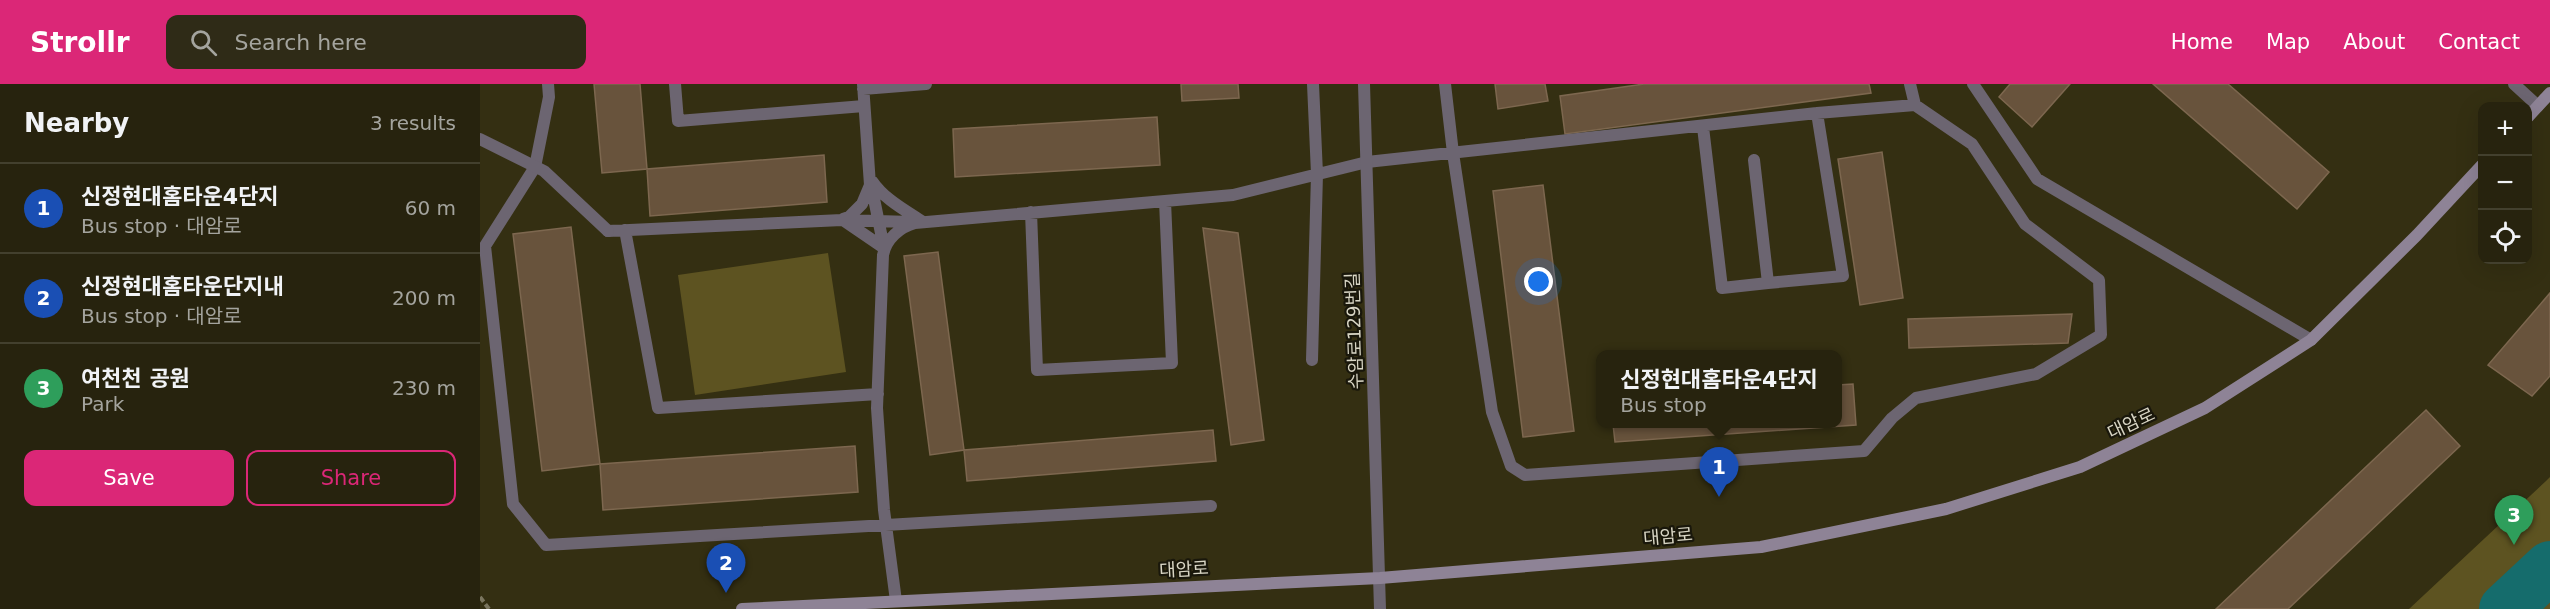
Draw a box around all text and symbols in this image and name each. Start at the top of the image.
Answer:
search box [166,15,586,69]
text: Strollr [30,26,130,59]
icon: search [187,26,220,59]
text: Search here [235,30,367,55]
text: Home [2171,30,2233,54]
text: Map [2266,30,2310,54]
text: About [2343,30,2405,54]
text: Contact [2438,30,2520,54]
map controls [2478,102,2532,264]
button: + [2478,102,2532,156]
text: Nearby [24,108,129,138]
text: 3 results [370,111,456,135]
button: − [2478,156,2532,210]
text: 신정현대홈타운4단지 [81,184,278,209]
text: 1 [37,196,50,220]
text: 60 m [405,196,456,220]
button: locate [2478,210,2532,264]
text: Bus stop · 대암로 [81,214,242,238]
your location [1524,267,1553,296]
street label: 수암로129번길 [1341,272,1367,390]
text: 신정현대홈타운단지내 [81,274,283,299]
text: 2 [37,286,50,310]
text: 200 m [392,286,456,310]
text: Bus stop · 대암로 [81,304,242,328]
popup [1596,350,1842,428]
text: 여천천 공원 [81,366,190,391]
text: 신정현대홈타운4단지 [1620,367,1818,392]
text: 3 [37,376,50,400]
text: 230 m [392,376,456,400]
text: Park [81,392,124,416]
text: Bus stop [1620,393,1707,417]
street label: 대암로 [2104,403,2158,443]
pin: 1 [1700,448,1738,497]
button: Save [24,450,234,506]
button: Share [246,450,456,506]
pin: 3 [2494,496,2534,545]
street label: 대암로 [1642,523,1694,549]
pin: 2 [706,544,746,593]
street label: 대암로 [1159,557,1209,581]

